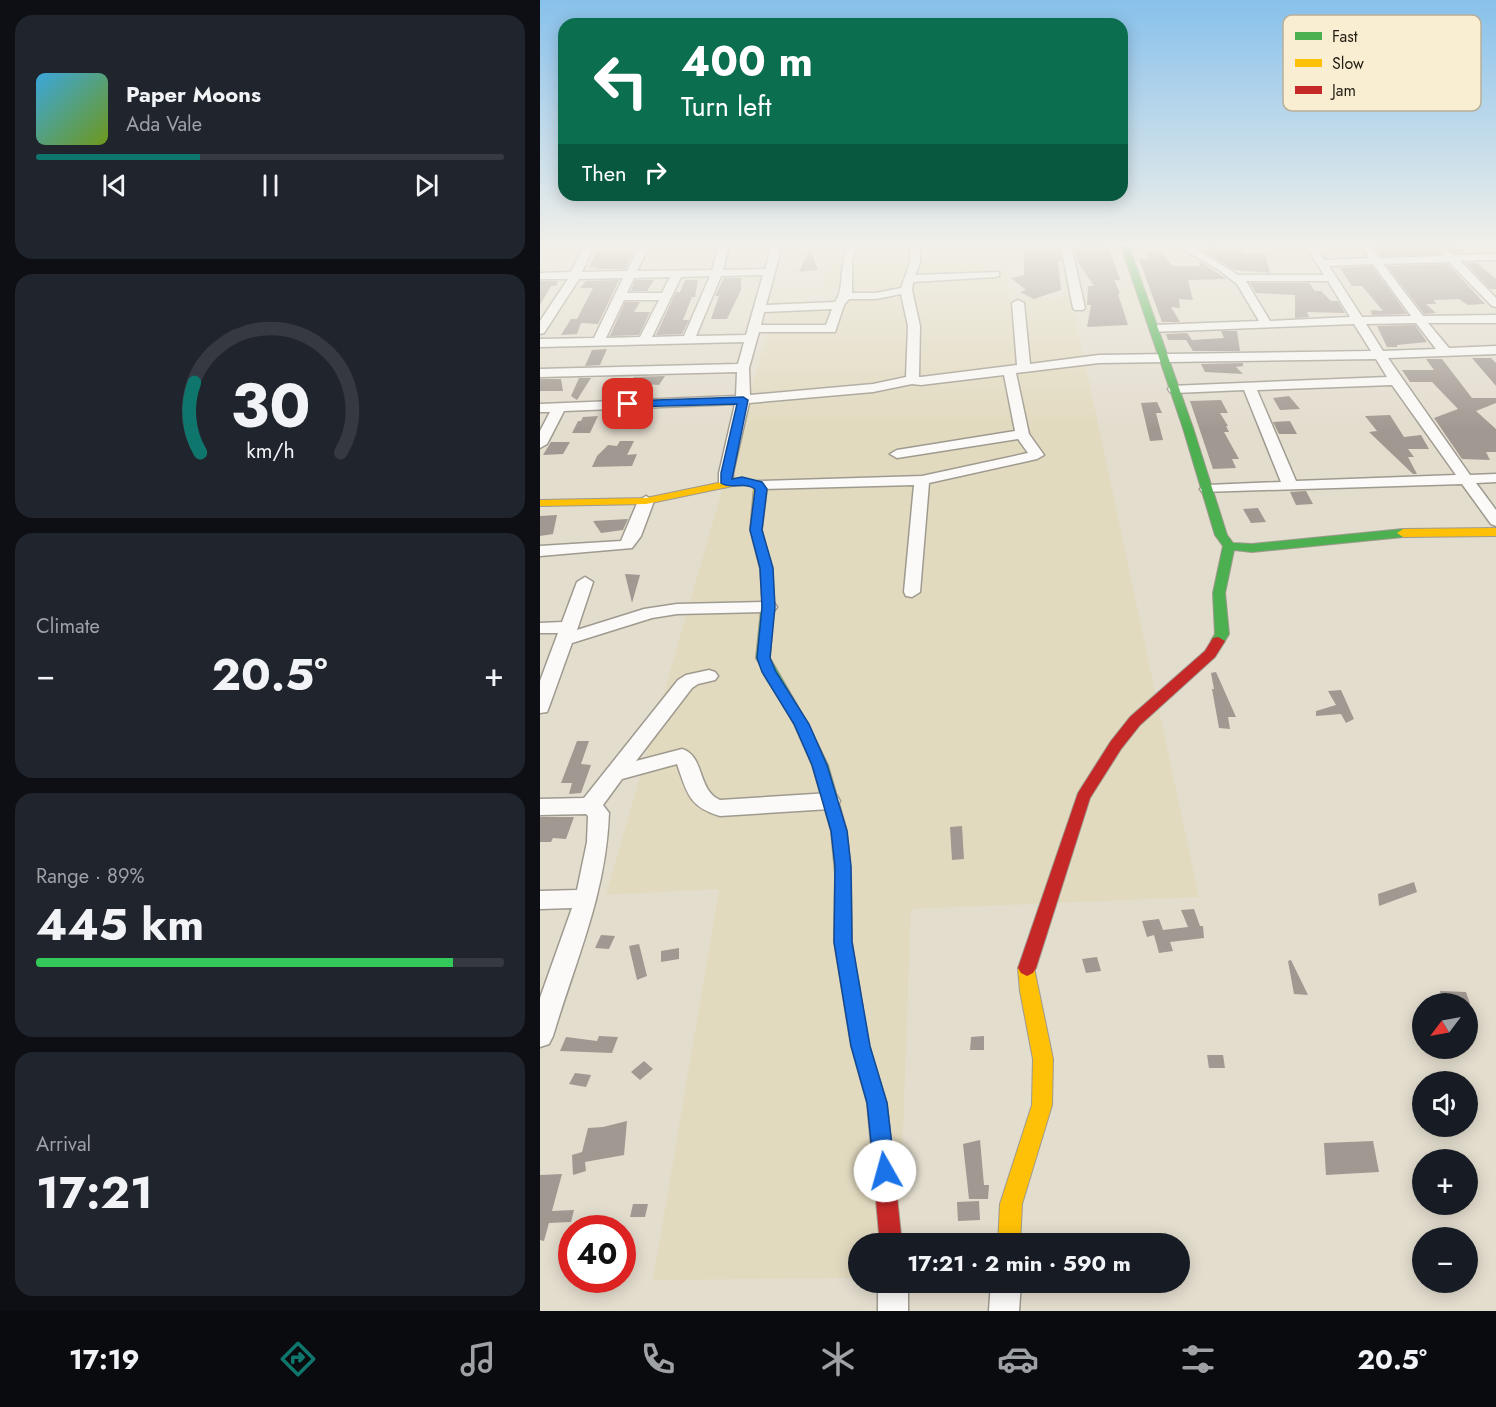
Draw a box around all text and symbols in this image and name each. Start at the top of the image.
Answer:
legend [1283,15,1481,111]
text: Fast [1332,25,1358,48]
text: 400 m [681,31,813,92]
icon: left [582,42,660,120]
text: Slow [1332,52,1364,75]
text: Paper Moons [126,78,261,110]
text: Jam [1330,79,1356,102]
text: Turn left [681,87,771,126]
text: Ada Vale [126,110,202,139]
icon: right [639,156,672,189]
text: Then [582,157,627,189]
icon: previous [98,169,131,202]
icon: pause [254,169,287,202]
icon: next [410,169,443,202]
text: 30 [230,360,310,450]
pin [602,378,653,429]
icon: arrive [611,387,644,420]
text: km/h [246,436,294,467]
text: Climate [36,612,100,641]
text: 20.5° [211,642,328,707]
text: − [36,651,55,698]
text: + [484,651,504,698]
text: Range · 89% [36,862,144,891]
text: 445 km [36,892,204,957]
north arrow [1412,993,1478,1059]
map controls [1412,993,1478,1293]
button: sound [1412,1071,1478,1137]
text: Arrival [36,1130,91,1159]
position arrow [853,1139,917,1203]
button: + [1412,1149,1478,1215]
text: 17:21 [36,1160,153,1225]
speed limit sign: 40 [558,1215,636,1293]
button: − [1412,1227,1478,1293]
text: 17:21 · 2 min · 590 m [907,1247,1131,1279]
icon: directions [277,1338,319,1380]
icon: music [457,1338,499,1380]
icon: phone [637,1338,679,1380]
icon: climate [817,1338,859,1380]
icon: car [997,1338,1039,1380]
icon: filters [1177,1338,1219,1380]
text: 17:19 [69,1340,140,1379]
text: 20.5° [1357,1340,1427,1379]

